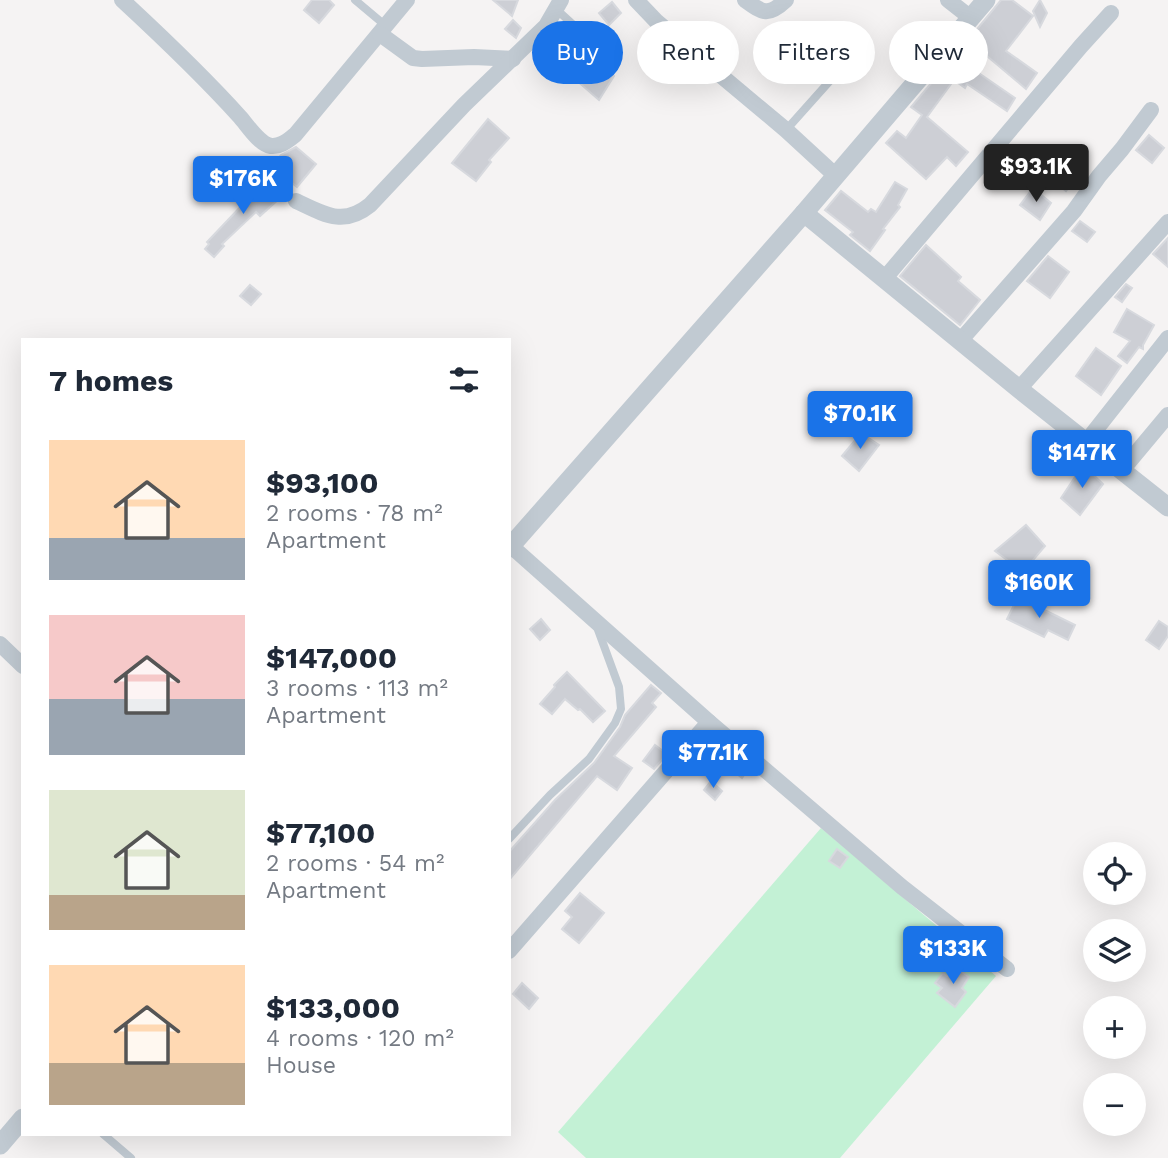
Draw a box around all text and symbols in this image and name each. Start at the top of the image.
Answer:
chip: Buy [532,21,623,84]
chip: Rent [637,21,739,84]
chip: Filters [753,21,875,84]
chip: New [889,21,988,84]
pin: $93.1K [979,144,1093,204]
text: $93.1K [1000,153,1072,180]
pin: $176K [194,156,292,216]
text: $176K [209,165,277,192]
icon: filters [445,361,483,399]
text: 7 homes [49,363,173,398]
pin: $70.1K [803,392,917,451]
text: $70.1K [824,400,896,427]
pin: $147K [1033,430,1131,490]
text: $147K [1048,439,1116,466]
text: $93,100 [266,465,379,500]
icon: home [105,468,189,552]
text: 2 rooms · 78 m² [266,500,443,527]
text: Apartment [266,527,386,554]
pin: $160K [990,560,1088,620]
text: $160K [1004,569,1074,596]
text: $147,000 [266,640,397,675]
icon: home [105,643,189,727]
text: 3 rooms · 113 m² [266,675,448,702]
text: Apartment [266,702,386,729]
pin: $77.1K [656,730,770,790]
text: $77.1K [678,739,748,766]
text: $77,100 [266,815,375,850]
icon: home [105,818,189,902]
map controls [1083,842,1146,1136]
button: locate [1083,842,1146,905]
text: 2 rooms · 54 m² [266,850,444,877]
text: Apartment [266,877,386,904]
button: layers [1083,919,1146,982]
pin: $133K [904,926,1002,986]
text: $133K [919,935,987,962]
text: $133,000 [266,990,400,1025]
icon: home [105,993,189,1077]
button: + [1083,996,1146,1059]
text: 4 rooms · 120 m² [266,1025,454,1052]
text: House [266,1052,336,1079]
button: − [1083,1073,1146,1136]

